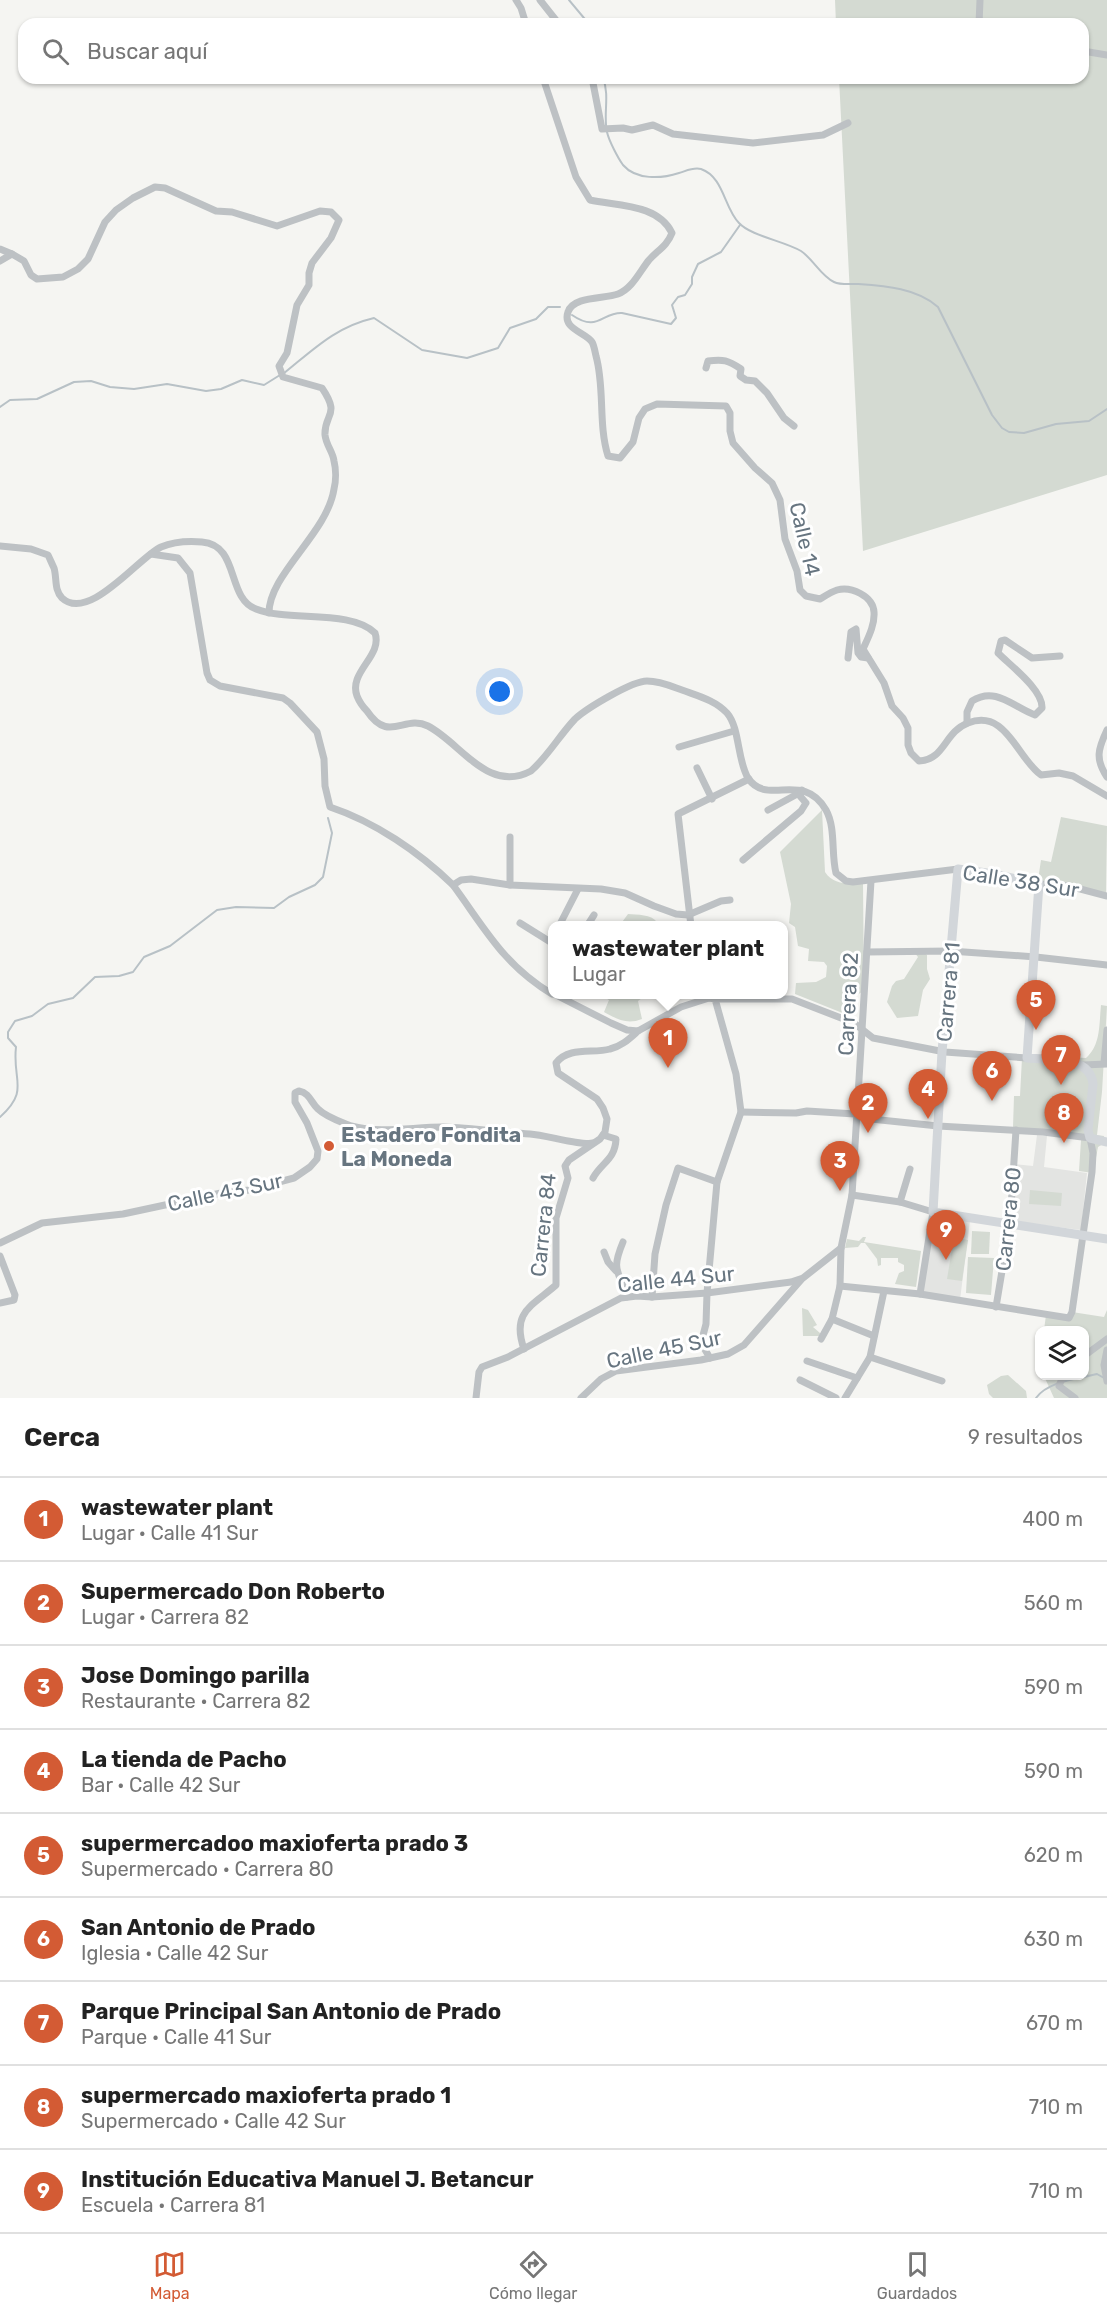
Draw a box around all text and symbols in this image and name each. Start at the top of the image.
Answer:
search box [18,18,1089,84]
icon: search [39,35,72,68]
text: Buscar aquí [87,38,208,65]
street label: Calle 14 [784,500,826,578]
your location [485,677,514,706]
street label: Calle 38 Sur [961,859,1081,903]
popup [548,921,788,999]
text: wastewater plant [572,935,764,962]
street label: Carrera 81 [931,941,965,1043]
street label: Carrera 82 [833,952,863,1056]
text: Lugar [572,962,626,986]
pin: 5 [1016,980,1056,1030]
pin: 1 [648,1018,688,1068]
pin: 7 [1042,1036,1080,1085]
pin: 6 [972,1052,1012,1101]
pin: 4 [908,1070,948,1119]
pin: 2 [848,1084,888,1133]
pin: 8 [1044,1094,1084,1143]
place label: Estadero Fondita La Moneda [341,1122,521,1171]
marker: Estadero Fondita La Moneda [322,1139,336,1153]
pin: 3 [820,1142,860,1191]
street label: Carrera 80 [990,1166,1026,1272]
street label: Calle 43 Sur [165,1168,285,1216]
street label: Carrera 84 [525,1172,561,1278]
pin: 9 [926,1210,966,1260]
street label: Calle 44 Sur [616,1260,736,1298]
street label: Calle 45 Sur [604,1325,724,1373]
map controls [1035,1326,1089,1380]
button: layers [1035,1326,1089,1380]
text: Cerca [24,1422,100,1453]
text: 9 resultados [968,1425,1083,1449]
text: wastewater plant [81,1494,273,1521]
text: 1 [39,1507,48,1531]
text: 400 m [1023,1507,1083,1531]
text: Lugar · Calle 41 Sur [81,1521,258,1545]
text: Supermercado Don Roberto [81,1578,385,1605]
text: 2 [37,1591,50,1615]
text: 560 m [1024,1591,1083,1615]
text: Lugar · Carrera 82 [81,1605,249,1629]
text: Jose Domingo parilla [81,1662,310,1689]
text: 3 [37,1675,50,1699]
text: 590 m [1024,1675,1083,1699]
text: Restaurante · Carrera 82 [81,1689,311,1713]
text: La tienda de Pacho [81,1746,287,1773]
text: 4 [37,1759,50,1783]
text: 590 m [1024,1759,1083,1783]
text: Bar · Calle 42 Sur [81,1773,240,1797]
text: supermercadoo maxioferta prado 3 [81,1830,468,1857]
text: 5 [37,1843,50,1867]
text: 620 m [1024,1843,1083,1867]
text: Supermercado · Carrera 80 [81,1857,334,1881]
text: San Antonio de Prado [81,1914,316,1941]
text: 6 [37,1927,50,1951]
text: 630 m [1024,1927,1083,1951]
text: Iglesia · Calle 42 Sur [81,1941,268,1965]
text: Parque Principal San Antonio de Prado [81,1998,501,2025]
text: 7 [38,2011,49,2035]
text: 670 m [1026,2011,1083,2035]
text: Parque · Calle 41 Sur [81,2025,271,2049]
text: supermercado maxioferta prado 1 [81,2082,451,2109]
text: 8 [37,2095,50,2119]
text: 710 m [1029,2095,1083,2119]
text: Supermercado · Calle 42 Sur [81,2109,346,2133]
text: Institución Educativa Manuel J. Betancur [81,2166,533,2193]
text: 9 [37,2179,50,2203]
text: 710 m [1029,2179,1083,2203]
text: Escuela · Carrera 81 [81,2193,265,2217]
tab: Mapa [150,2248,190,2303]
tab: Cómo llegar [489,2248,577,2303]
tab: Guardados [877,2248,957,2303]

